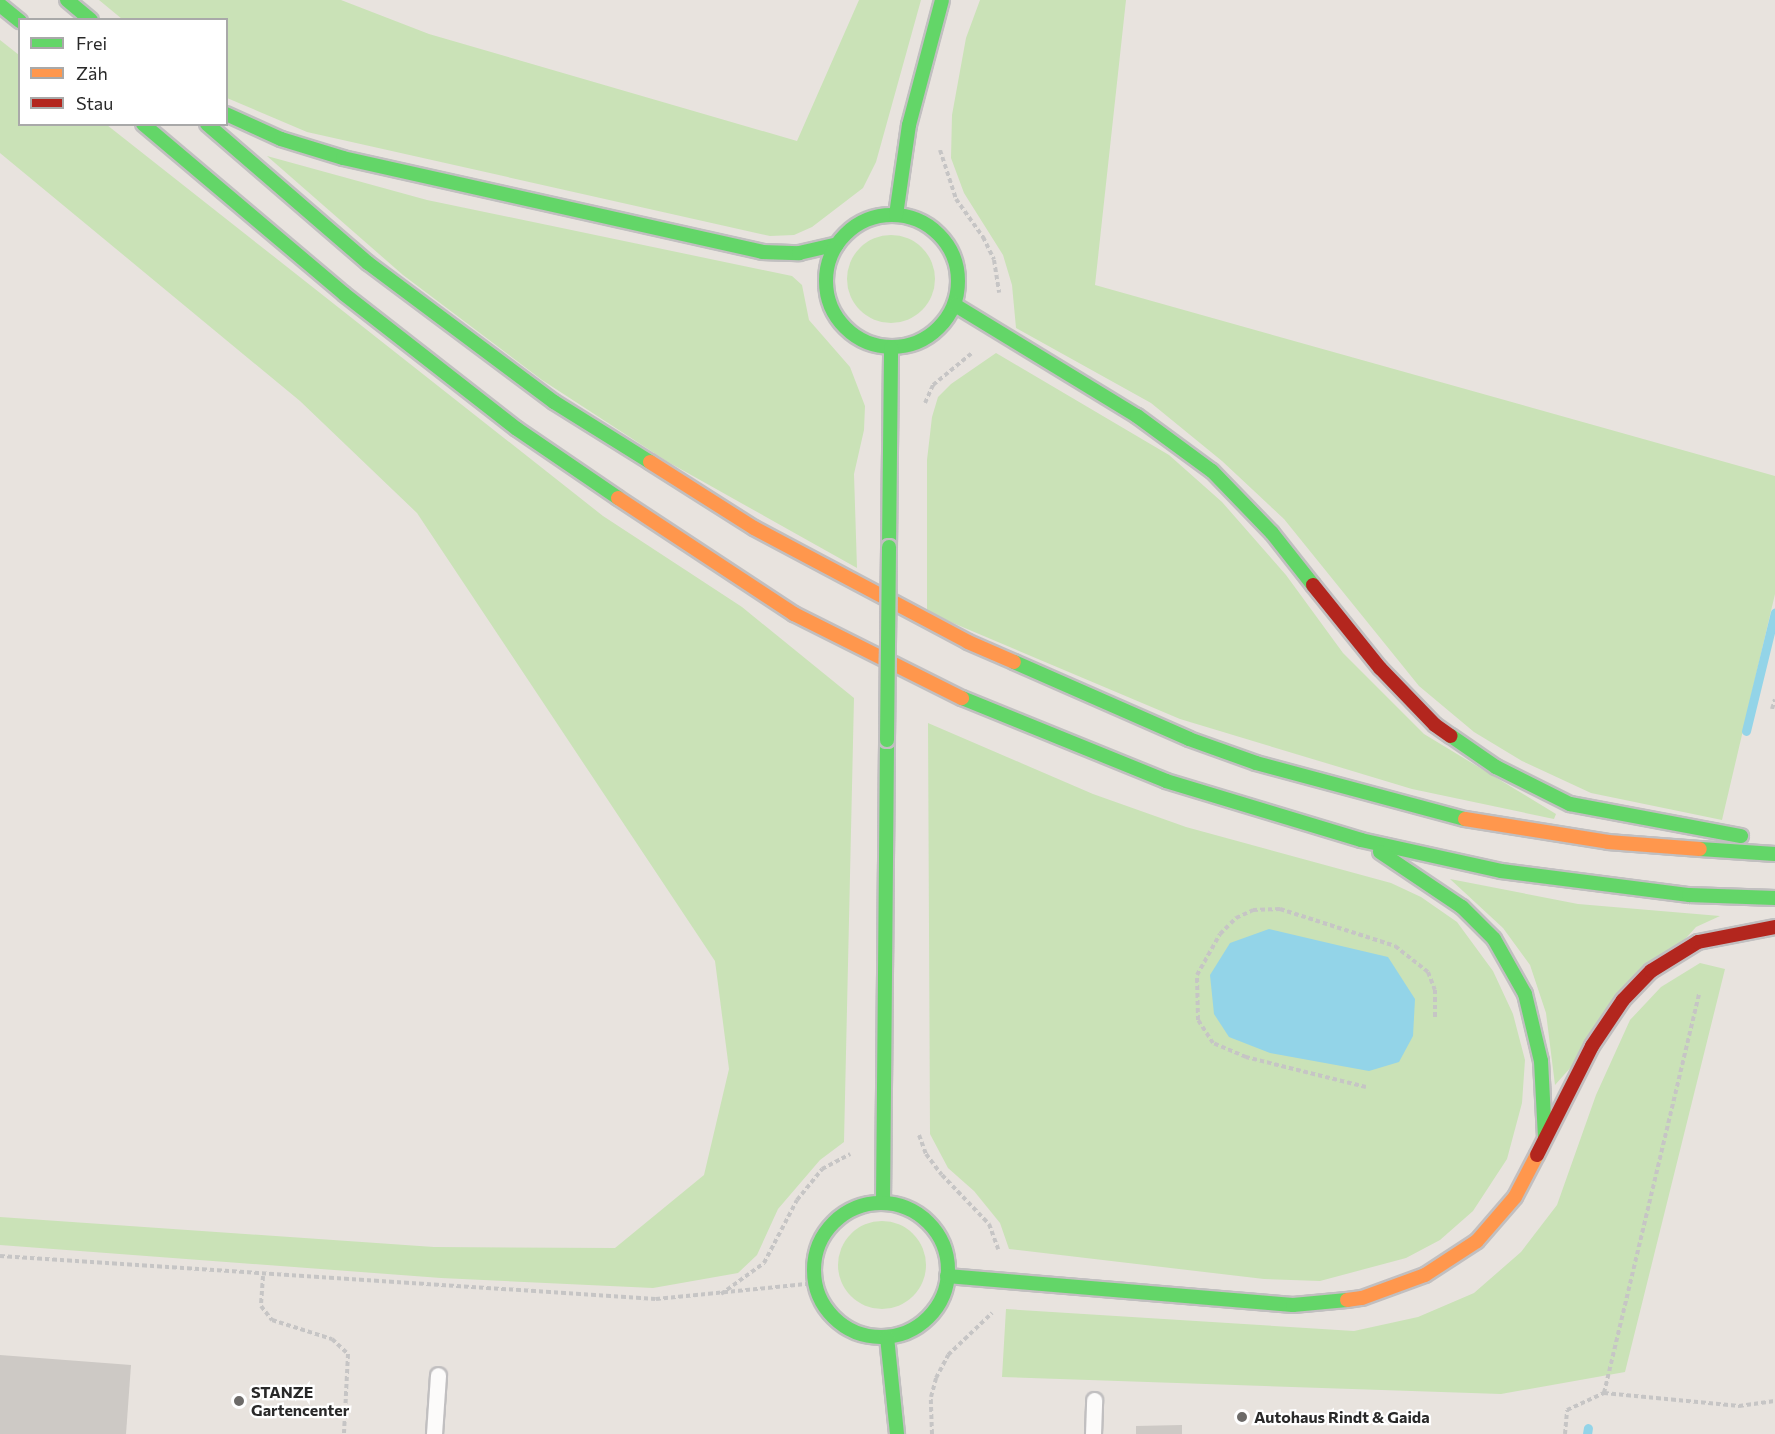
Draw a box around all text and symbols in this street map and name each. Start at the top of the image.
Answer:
legend [18,18,228,126]
text: Frei [76,32,107,54]
text: Zäh [76,62,108,84]
text: Stau [76,92,113,114]
place label: STANZE Gartencenter [251,1382,349,1420]
marker: STANZE Gartencenter [232,1394,246,1408]
place label: Autohaus Rindt & Gaida [1254,1407,1430,1427]
marker: Autohaus Rindt & Gaida [1235,1410,1249,1424]

